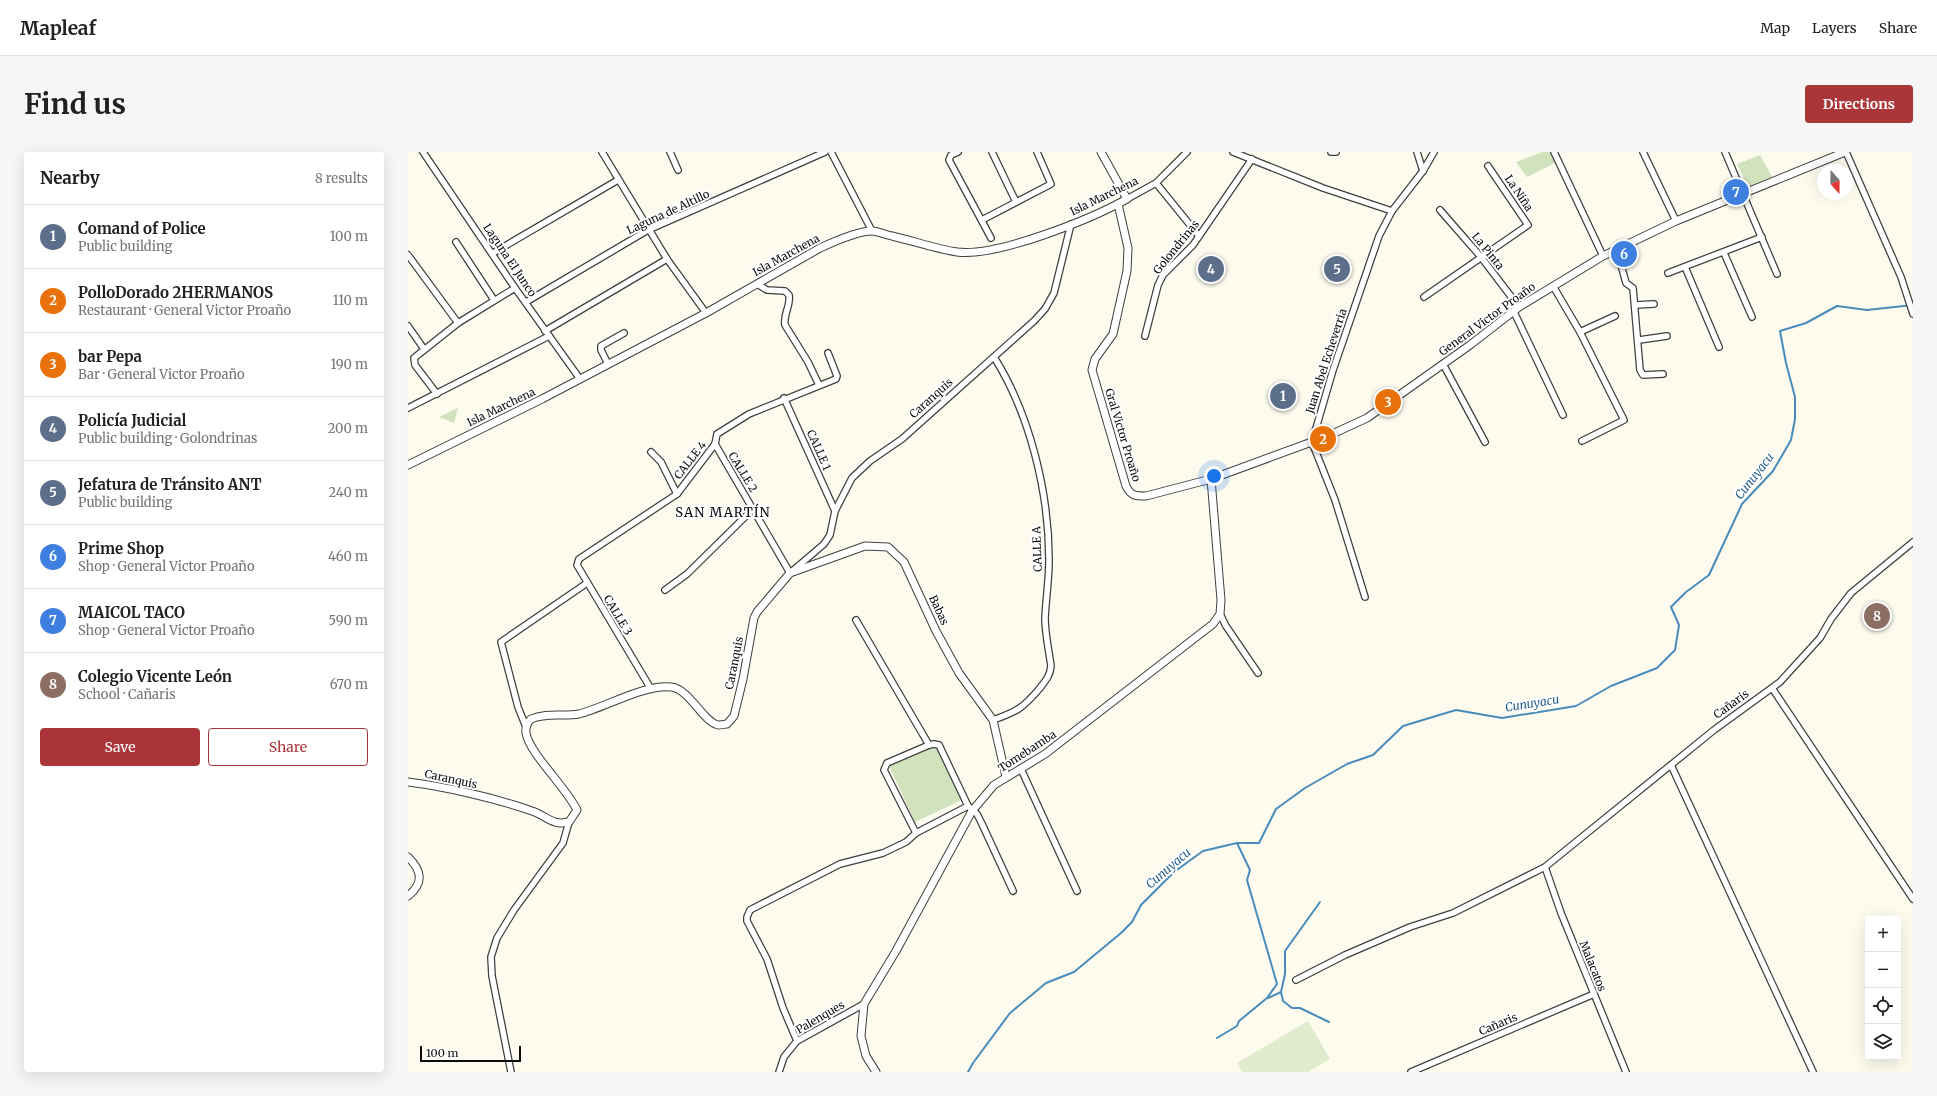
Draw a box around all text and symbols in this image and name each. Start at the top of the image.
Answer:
text: Mapleaf [20,16,96,40]
text: Map [1760,19,1790,37]
text: Layers [1812,19,1857,37]
text: Share [1879,19,1917,37]
button: Directions [1805,85,1913,123]
text: Find us [24,86,126,122]
north arrow [1817,164,1853,200]
text: Nearby [40,167,100,189]
text: 8 results [315,170,368,187]
street label: La Niña [1502,172,1536,214]
street label: Isla Marchena [1068,173,1140,219]
pin: 7 [1723,177,1749,207]
street label: Laguna de Altillo [624,186,712,237]
street label: Golondrinas [1150,217,1202,277]
text: Comand of Police [78,219,206,238]
street label: Laguna El Junco [480,221,540,300]
text: 1 [50,228,56,245]
text: 100 m [330,228,368,245]
street label: La Pinta [1469,230,1507,272]
street label: Isla Marchena [750,231,822,279]
text: Public building [78,238,172,255]
pin: 6 [1611,239,1637,269]
pin: 4 [1198,254,1224,284]
pin: 5 [1324,254,1350,284]
street label: General Victor Proaño [1436,279,1539,359]
text: PolloDorado 2HERMANOS [78,283,273,302]
text: 2 [49,292,57,309]
text: 110 m [333,292,368,309]
text: Restaurant · General Victor Proaño [78,302,291,319]
street label: Juan Abel Echeverria [1302,307,1350,416]
text: bar Pepa [78,347,142,366]
text: 3 [49,356,57,373]
text: 190 m [331,356,368,373]
text: Bar · General Victor Proaño [78,366,245,383]
street label: Caranquis [906,375,956,421]
pin: 1 [1270,381,1296,411]
street label: Isla Marchena [465,384,537,430]
street label: Gral Victor Proaño [1102,387,1144,484]
pin: 3 [1375,387,1401,417]
text: Policía Judicial [78,411,186,430]
text: 4 [49,420,57,437]
text: 200 m [328,420,368,437]
pin: 2 [1310,424,1336,454]
street label: CALLE 1 [804,428,834,472]
text: Public building · Golondrinas [78,430,257,447]
street label: CALLE 4 [671,438,709,482]
street label: CALLE 2 [726,449,760,495]
water label: Cunuyacu [1731,450,1777,502]
your location [1204,466,1224,486]
text: Jefatura de Tránsito ANT [78,475,261,494]
text: 5 [49,484,57,501]
text: 240 m [328,484,368,501]
text: Public building [78,494,172,511]
district label: SAN MARTÍN [675,503,771,521]
street label: CALLE A [1029,526,1045,572]
text: Prime Shop [78,539,164,558]
text: 6 [49,548,57,565]
text: 460 m [328,548,368,565]
text: Shop · General Victor Proaño [78,558,255,575]
street label: CALLE 3 [601,592,635,638]
street label: Babas [926,593,952,627]
pin: 8 [1864,601,1890,631]
text: MAICOL TACO [78,603,185,622]
text: 7 [49,612,57,629]
text: 590 m [329,612,368,629]
text: Shop · General Victor Proaño [78,622,255,639]
street label: Caranquis [722,635,746,691]
text: Colegio Vicente León [78,667,232,686]
text: 8 [49,676,57,693]
text: 670 m [330,676,368,693]
text: School · Cañaris [78,686,176,703]
street label: Cañaris [1711,686,1751,722]
water label: Cunuyacu [1504,691,1560,715]
street label: Tomebamba [995,727,1059,775]
button: Save [40,728,200,766]
button: Share [208,728,368,766]
street label: Caranquis [423,767,479,791]
water label: Cunuyacu [1143,844,1193,892]
map controls [1865,916,1901,1060]
button: + [1865,916,1901,952]
street label: Malacatos [1577,939,1609,993]
button: − [1865,952,1901,988]
button: locate [1865,988,1901,1024]
street label: Palenques [793,997,847,1037]
street label: Cañaris [1477,1010,1519,1038]
button: layers [1865,1024,1901,1060]
scale bar [420,1044,521,1063]
text: 100 m [426,1046,458,1060]

